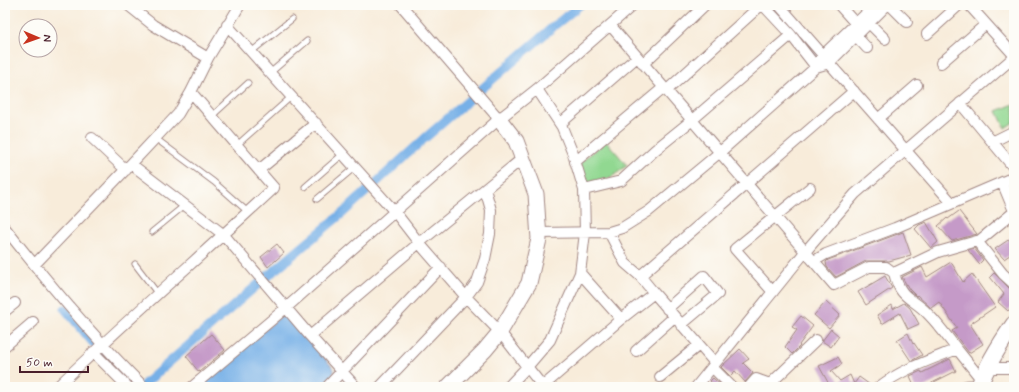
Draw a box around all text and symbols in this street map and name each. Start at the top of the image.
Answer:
north arrow [18,18,58,58]
text: N [40,34,54,42]
scale bar [20,348,88,374]
text: 50 m [26,355,53,371]

